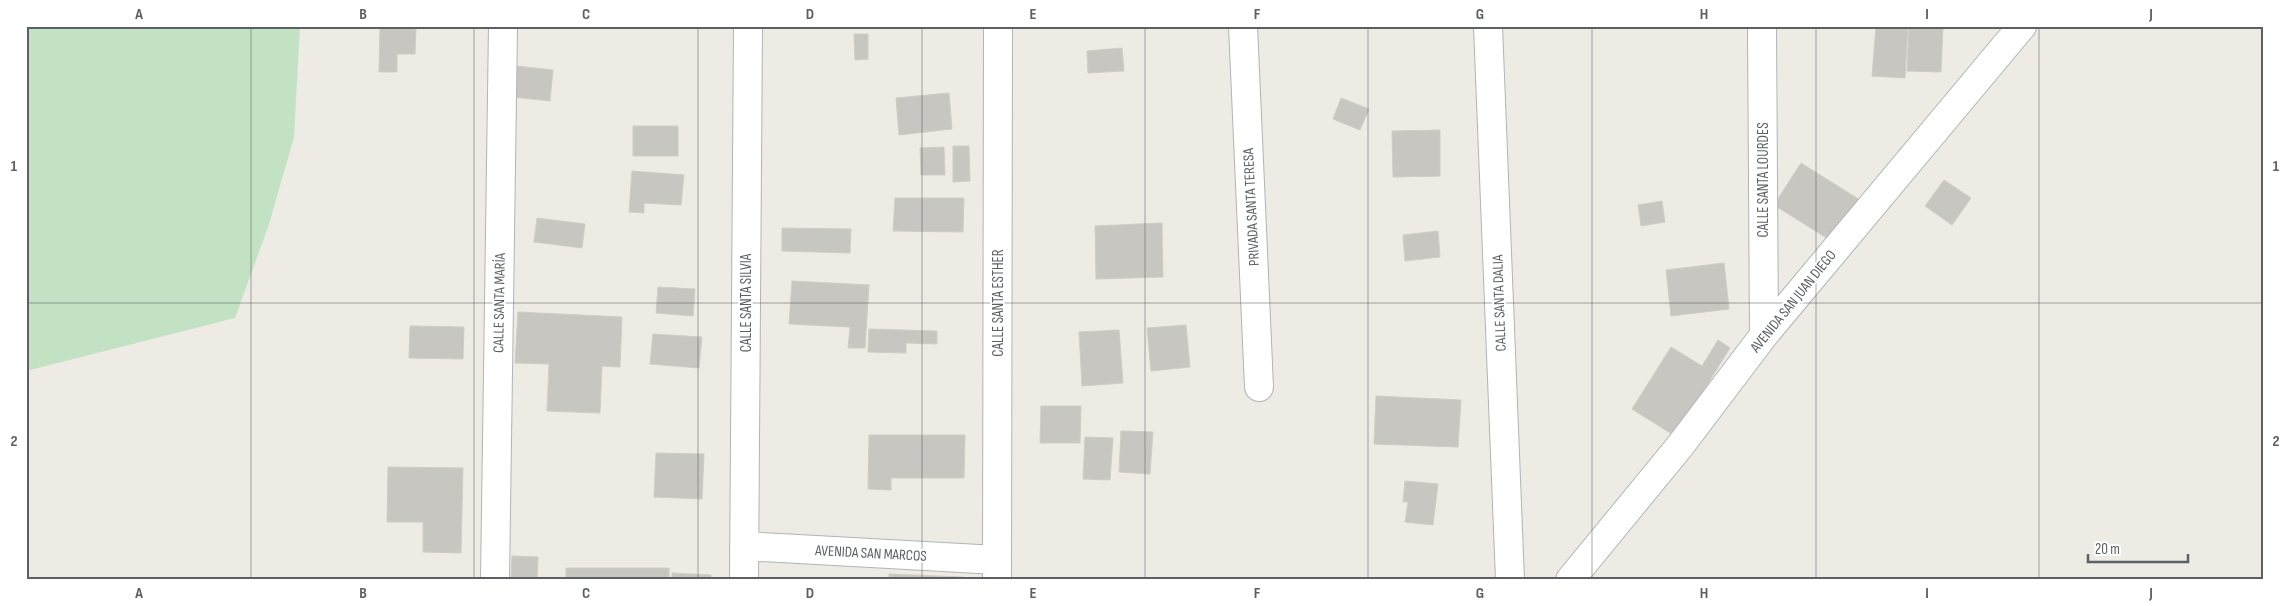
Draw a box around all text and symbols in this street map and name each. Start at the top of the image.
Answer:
text: A [134,5,143,24]
text: B [359,5,367,24]
text: C [582,5,590,24]
text: D [806,5,814,24]
text: E [1030,5,1037,24]
text: F [1254,5,1261,24]
text: G [1476,5,1484,24]
text: H [1700,5,1708,24]
text: I [1925,5,1929,24]
text: J [2148,5,2153,24]
street label: CALLE SANTA LOURDES [1754,122,1773,238]
street label: PRIVADA SANTA TERESA [1239,147,1264,266]
text: 1 [11,157,18,176]
text: 1 [2273,157,2280,176]
street label: AVENIDA SAN JUAN DIEGO [1746,246,1841,357]
street label: CALLE SANTA ESTHER [989,249,1008,357]
street label: CALLE SANTA MARÍA [489,252,510,353]
street label: CALLE SANTA SILVIA [737,253,756,352]
street label: CALLE SANTA DALIA [1488,254,1511,352]
text: 2 [10,432,18,451]
text: 2 [2272,432,2280,451]
scale bar [2088,531,2188,563]
text: 20 m [2095,540,2120,559]
street label: AVENIDA SAN MARCOS [814,541,927,566]
text: A [134,584,143,603]
text: B [359,584,367,603]
text: C [582,584,590,603]
text: D [806,584,814,603]
text: E [1030,584,1037,603]
text: F [1254,584,1261,603]
text: G [1476,584,1484,603]
text: H [1700,584,1708,603]
text: I [1925,584,1929,603]
text: J [2148,584,2153,603]

